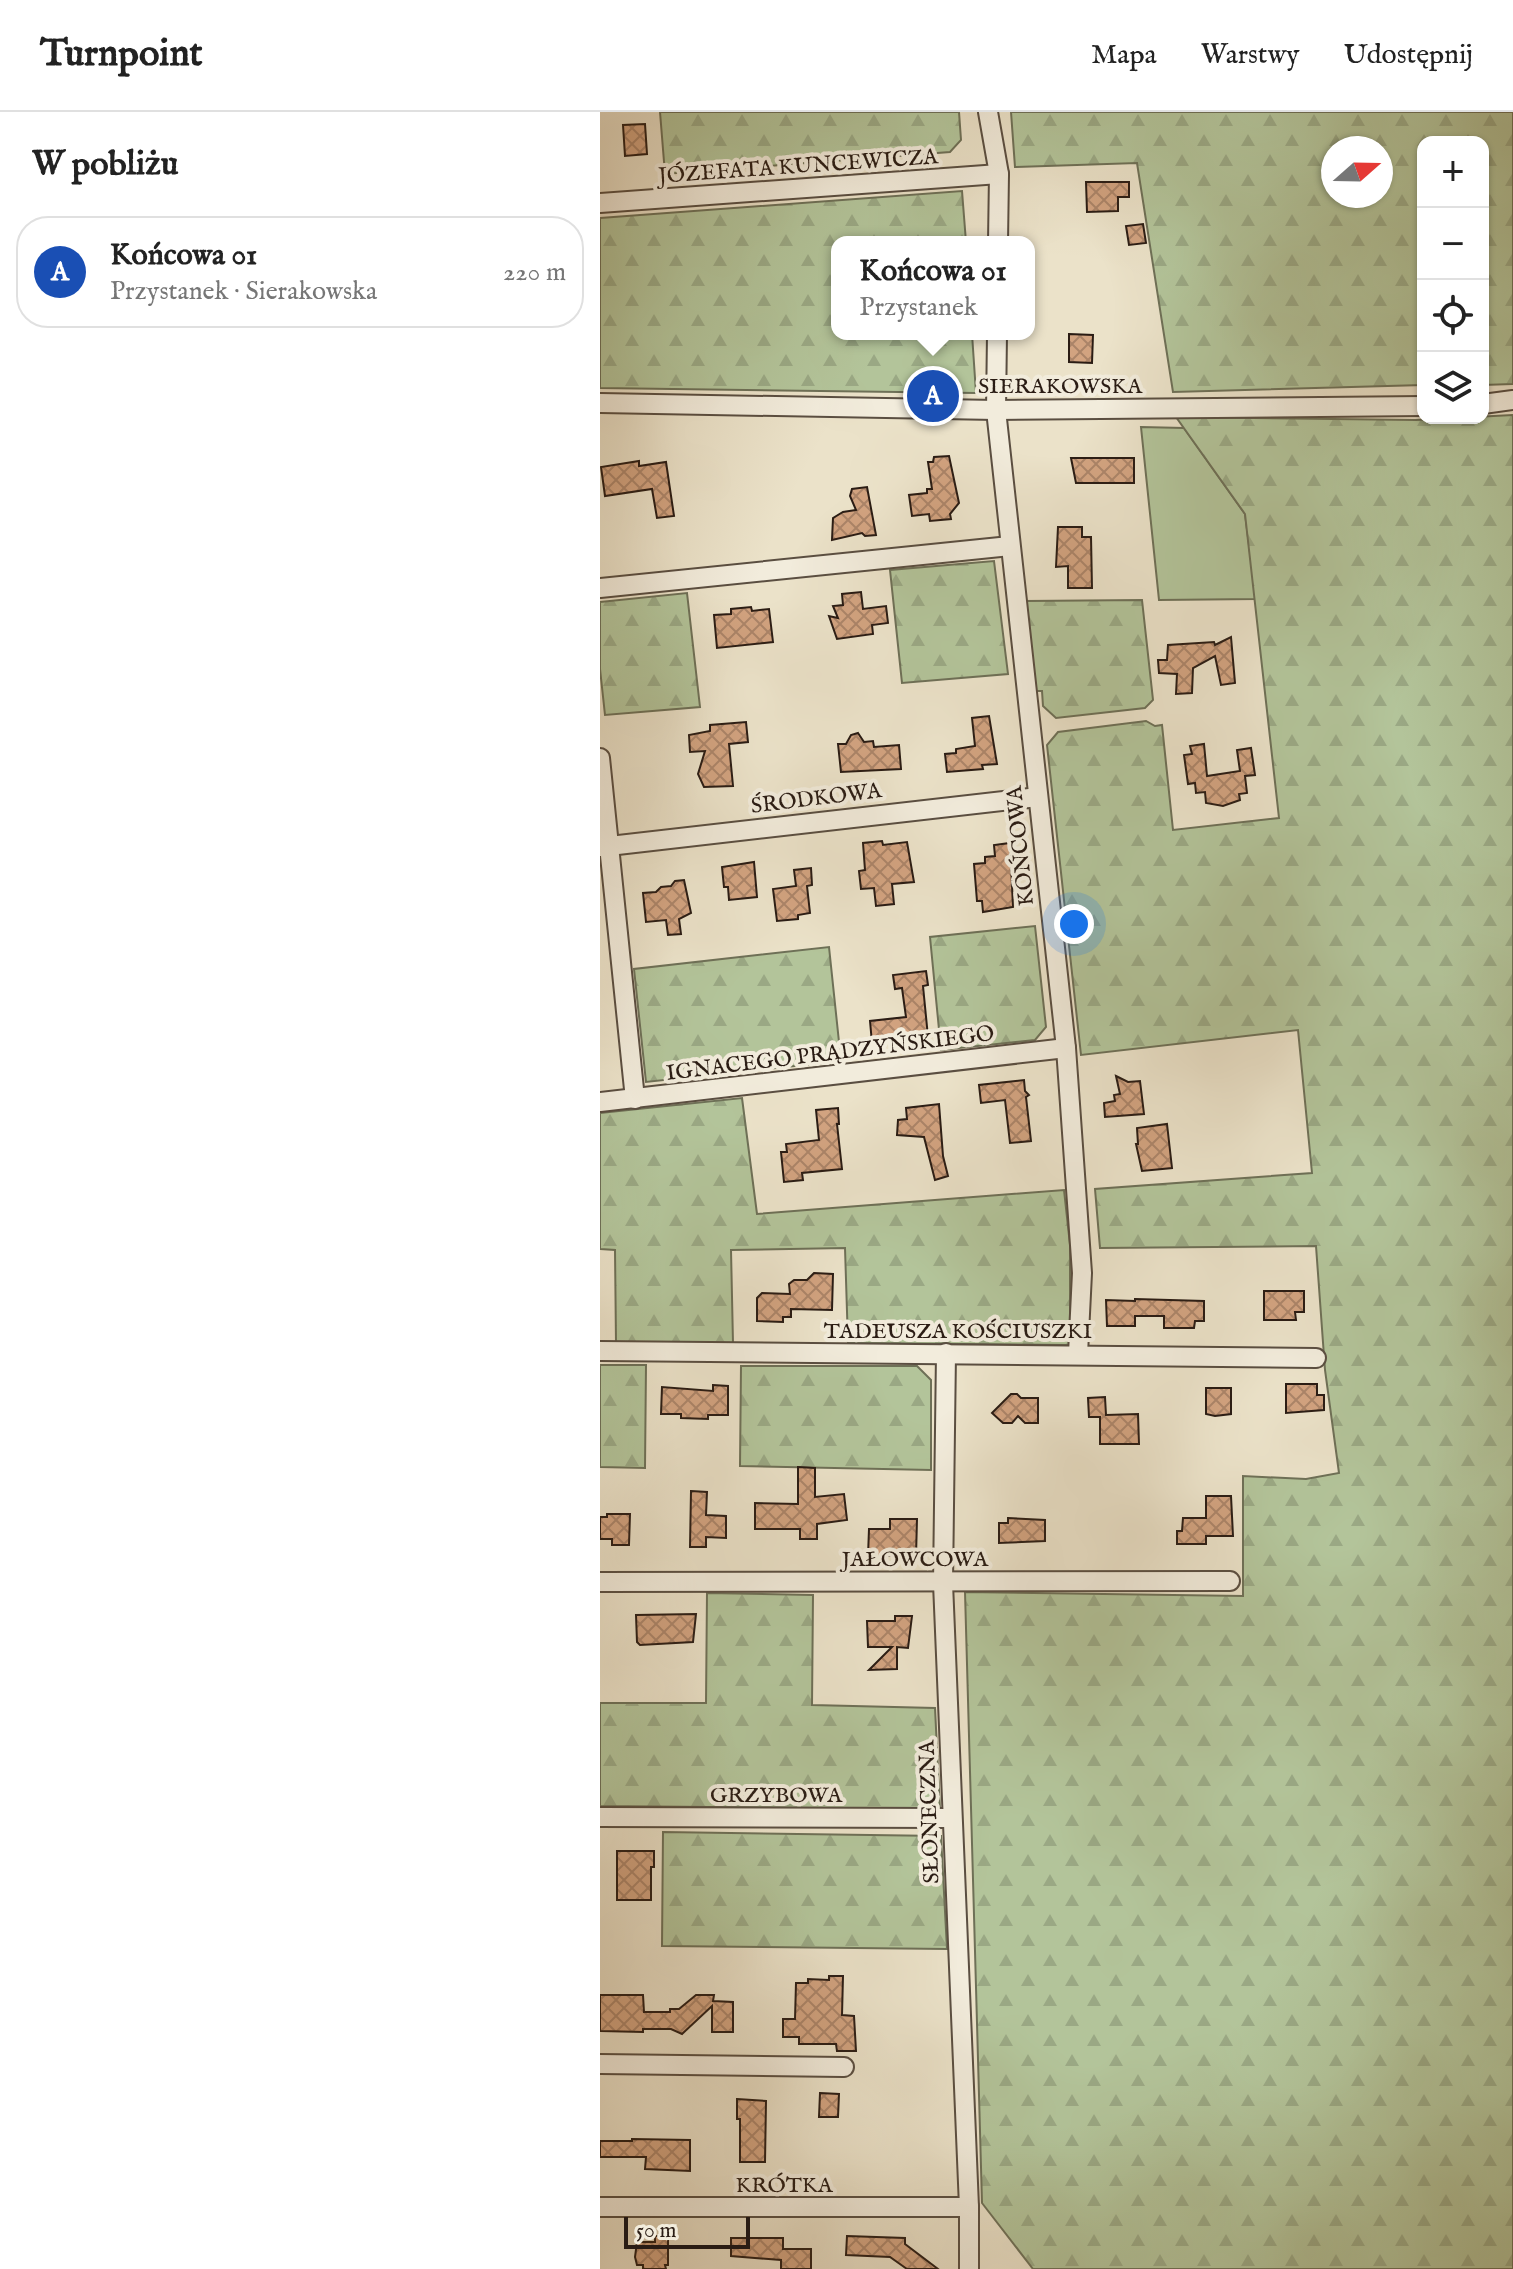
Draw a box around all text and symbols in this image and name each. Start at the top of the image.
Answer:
text: Turnpoint [40,31,203,79]
text: Mapa [1091,38,1157,73]
text: Warstwy [1201,38,1300,73]
text: Udostępnij [1344,38,1473,73]
north arrow [1321,136,1393,208]
map controls [1417,136,1489,424]
button: + [1417,136,1489,208]
text: W pobliżu [32,143,178,186]
street label: JÓZEFATA KUNCEWICZA [654,143,940,191]
button: − [1417,208,1489,280]
popup [831,236,1035,340]
text: Końcowa 01 [110,237,257,275]
text: Końcowa 01 [859,253,1007,291]
text: A [51,256,69,289]
text: 220 m [503,256,566,289]
text: Przystanek · Sierakowska [110,275,377,308]
button: locate [1417,280,1489,352]
text: Przystanek [859,291,978,324]
button: layers [1417,352,1489,424]
pin: A [907,366,959,426]
street label: SIERAKOWSKA [978,373,1143,401]
street label: ŚRODKOWA [749,777,884,821]
street label: KOŃCOWA [1001,783,1041,907]
your location [1054,904,1094,944]
street label: IGNACEGO PRĄDZYŃSKIEGO [665,1020,996,1088]
street label: TADEUSZA KOŚCIUSZKI [824,1318,1092,1346]
street label: JAŁOWCOWA [839,1546,989,1574]
street label: SŁONECZNA [913,1738,946,1884]
street label: GRZYBOWA [710,1782,843,1810]
street label: KRÓTKA [735,2172,834,2200]
scale bar [624,2213,750,2249]
text: 50 m [636,2217,677,2245]

